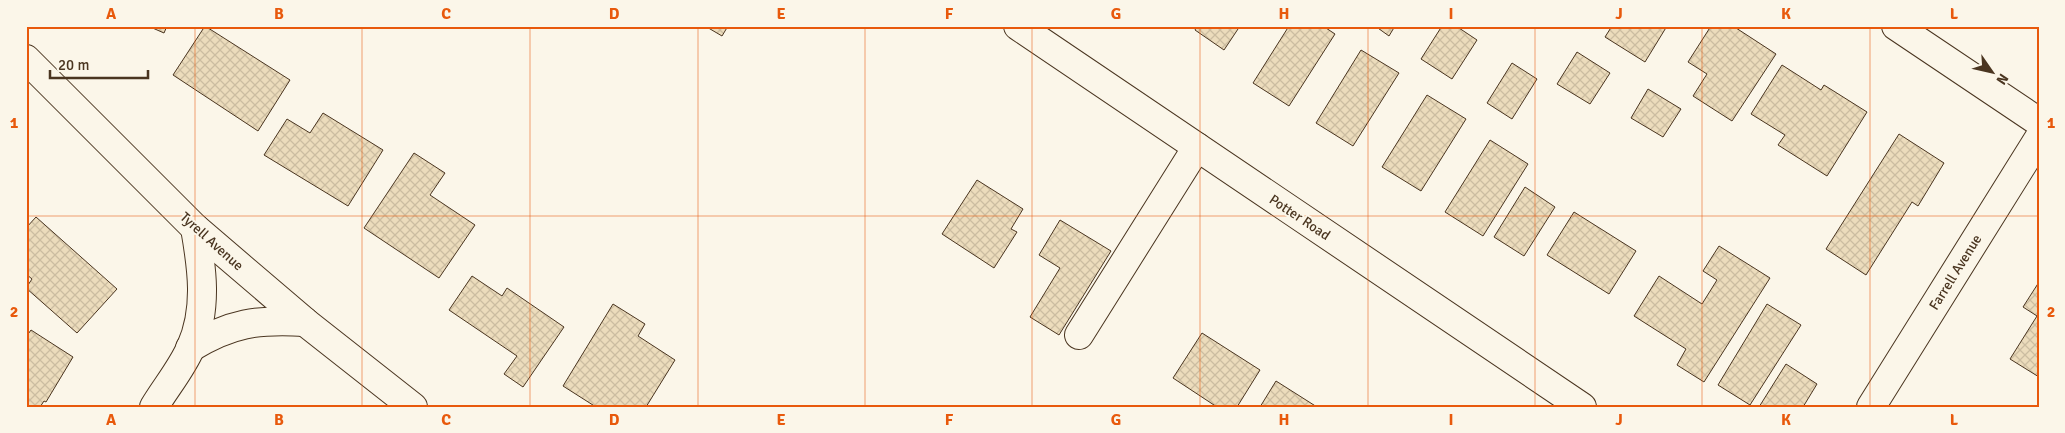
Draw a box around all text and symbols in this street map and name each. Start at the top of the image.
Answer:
text: A [106,4,117,24]
text: B [274,4,284,24]
text: C [441,4,451,24]
text: D [609,4,620,24]
text: E [776,4,786,24]
text: F [945,4,954,24]
text: G [1111,4,1121,24]
text: H [1279,4,1289,24]
text: I [1448,4,1454,24]
text: J [1615,4,1623,24]
text: K [1781,4,1791,24]
text: L [1950,4,1959,24]
scale bar [50,48,148,80]
north arrow [1968,48,2018,98]
text: 20 m [58,56,89,74]
text: N [1993,70,2012,88]
text: 1 [10,113,19,133]
text: 1 [2047,113,2056,133]
street label: Potter Road [1266,191,1333,244]
street label: Tyrell Avenue [177,209,247,274]
street label: Farrell Avenue [1925,231,1985,313]
text: 2 [10,302,18,322]
text: 2 [2047,302,2055,322]
text: A [106,410,117,430]
text: B [274,410,284,430]
text: C [441,410,451,430]
text: D [609,410,620,430]
text: E [776,410,786,430]
text: F [945,410,954,430]
text: G [1111,410,1121,430]
text: H [1279,410,1289,430]
text: I [1448,410,1454,430]
text: J [1615,410,1623,430]
text: K [1781,410,1791,430]
text: L [1950,410,1959,430]

